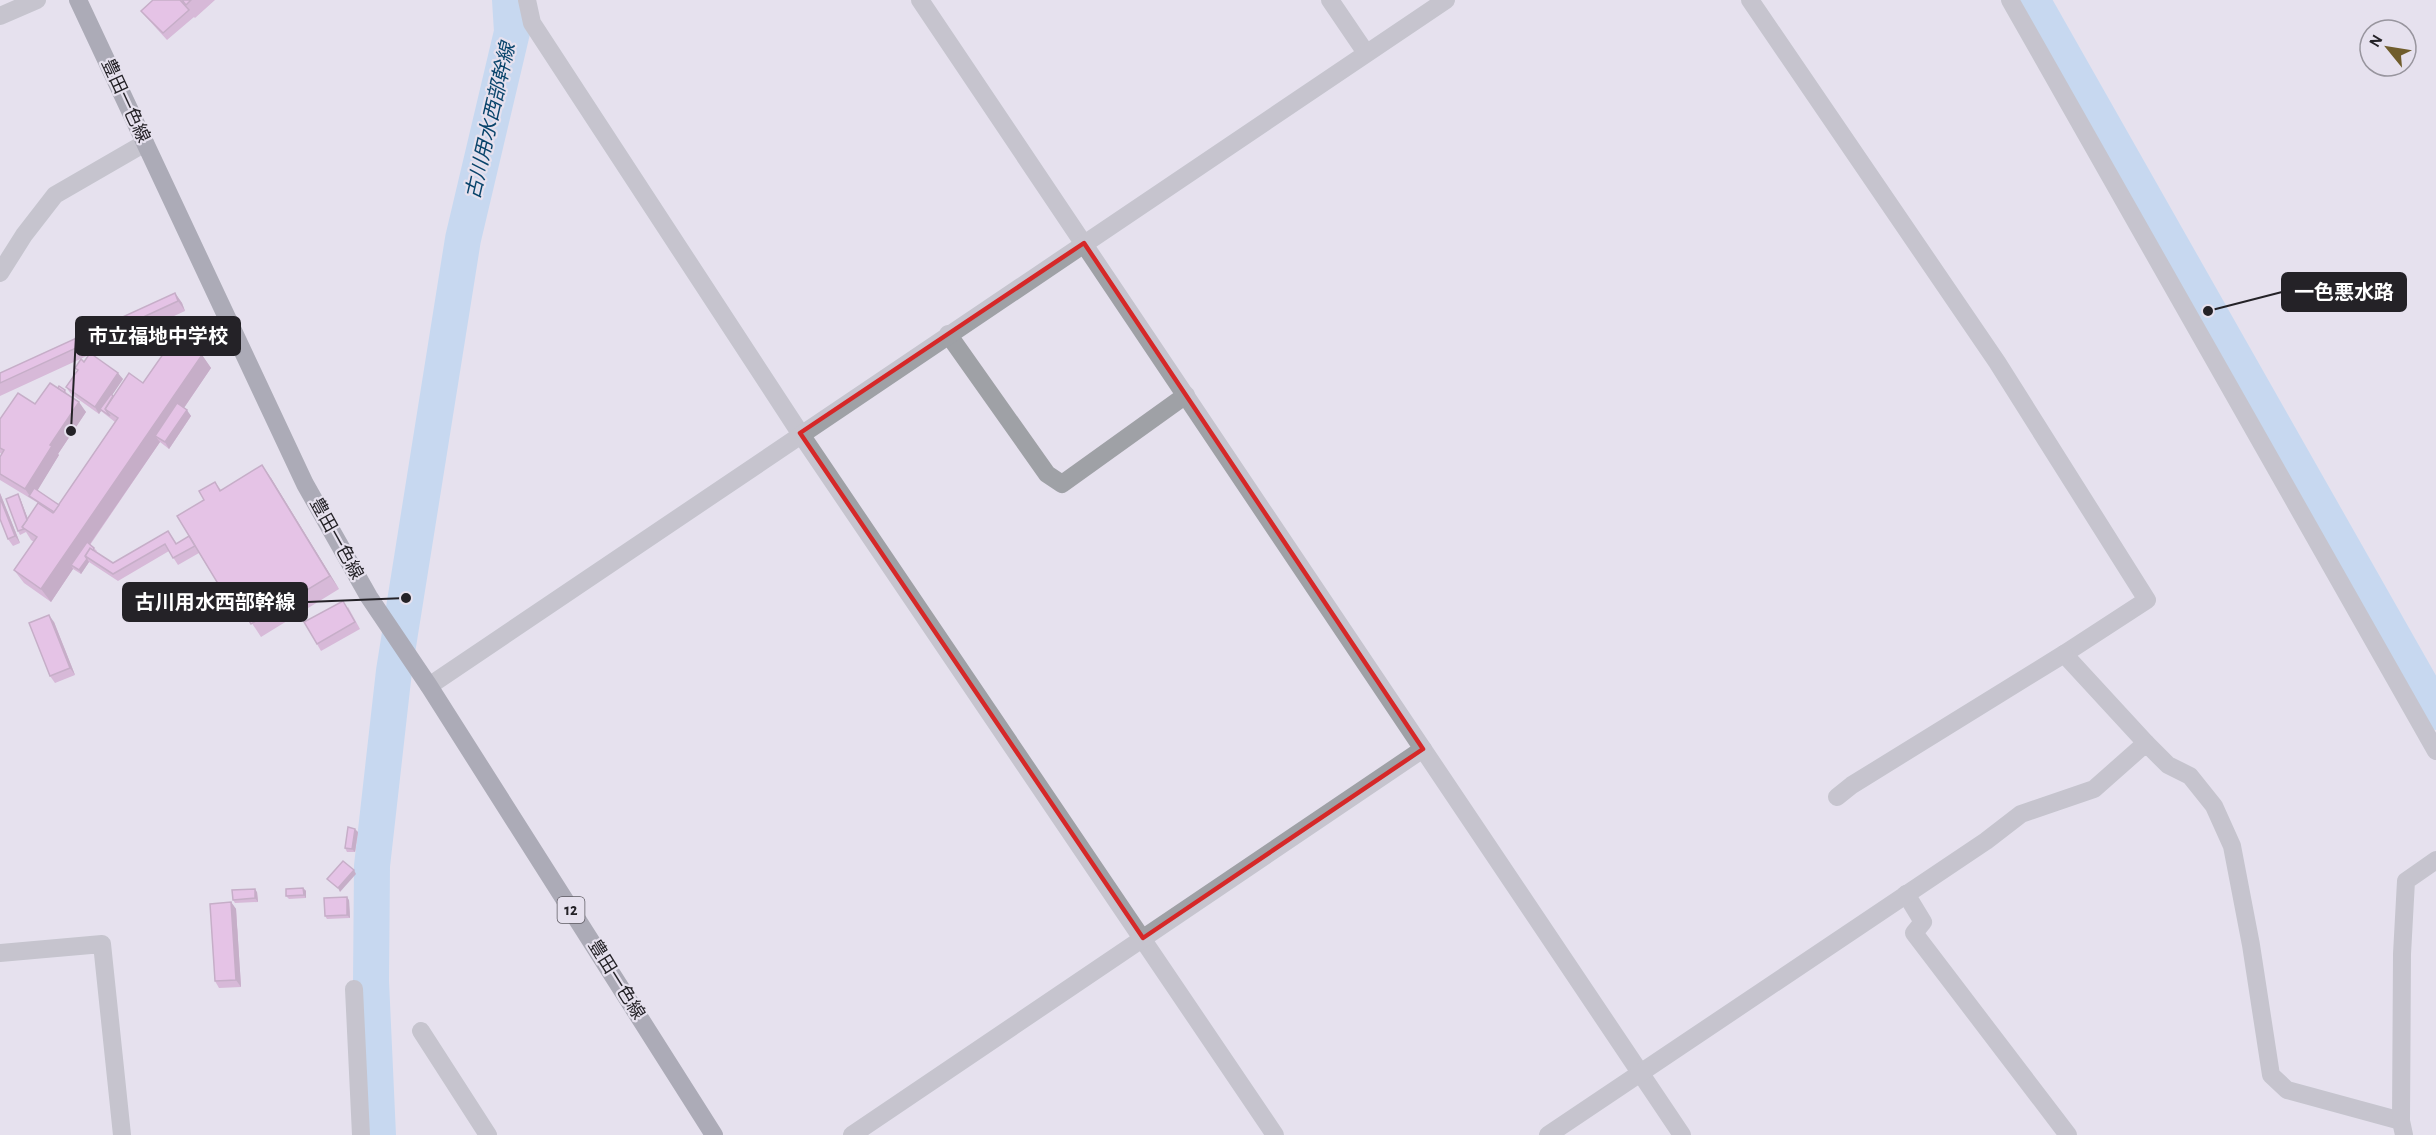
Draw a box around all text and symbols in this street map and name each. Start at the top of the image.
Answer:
north arrow [2358,18,2418,78]
text: N [2366,32,2386,50]
water label: 古川用水西部幹線 [462,38,519,201]
street label: 豊田一色線 [98,56,154,146]
callout: 一色悪水路 [2282,273,2406,311]
text: 一色悪水路 [2294,281,2394,303]
callout: 市立福地中学校 [76,317,240,355]
text: 市立福地中学校 [88,325,228,347]
street label: 豊田一色線 [306,494,367,583]
callout: 古川用水西部幹線 [123,583,307,621]
text: 古川用水西部幹線 [135,591,296,613]
road number: 12 [558,897,584,923]
street label: 豊田一色線 [585,936,649,1023]

